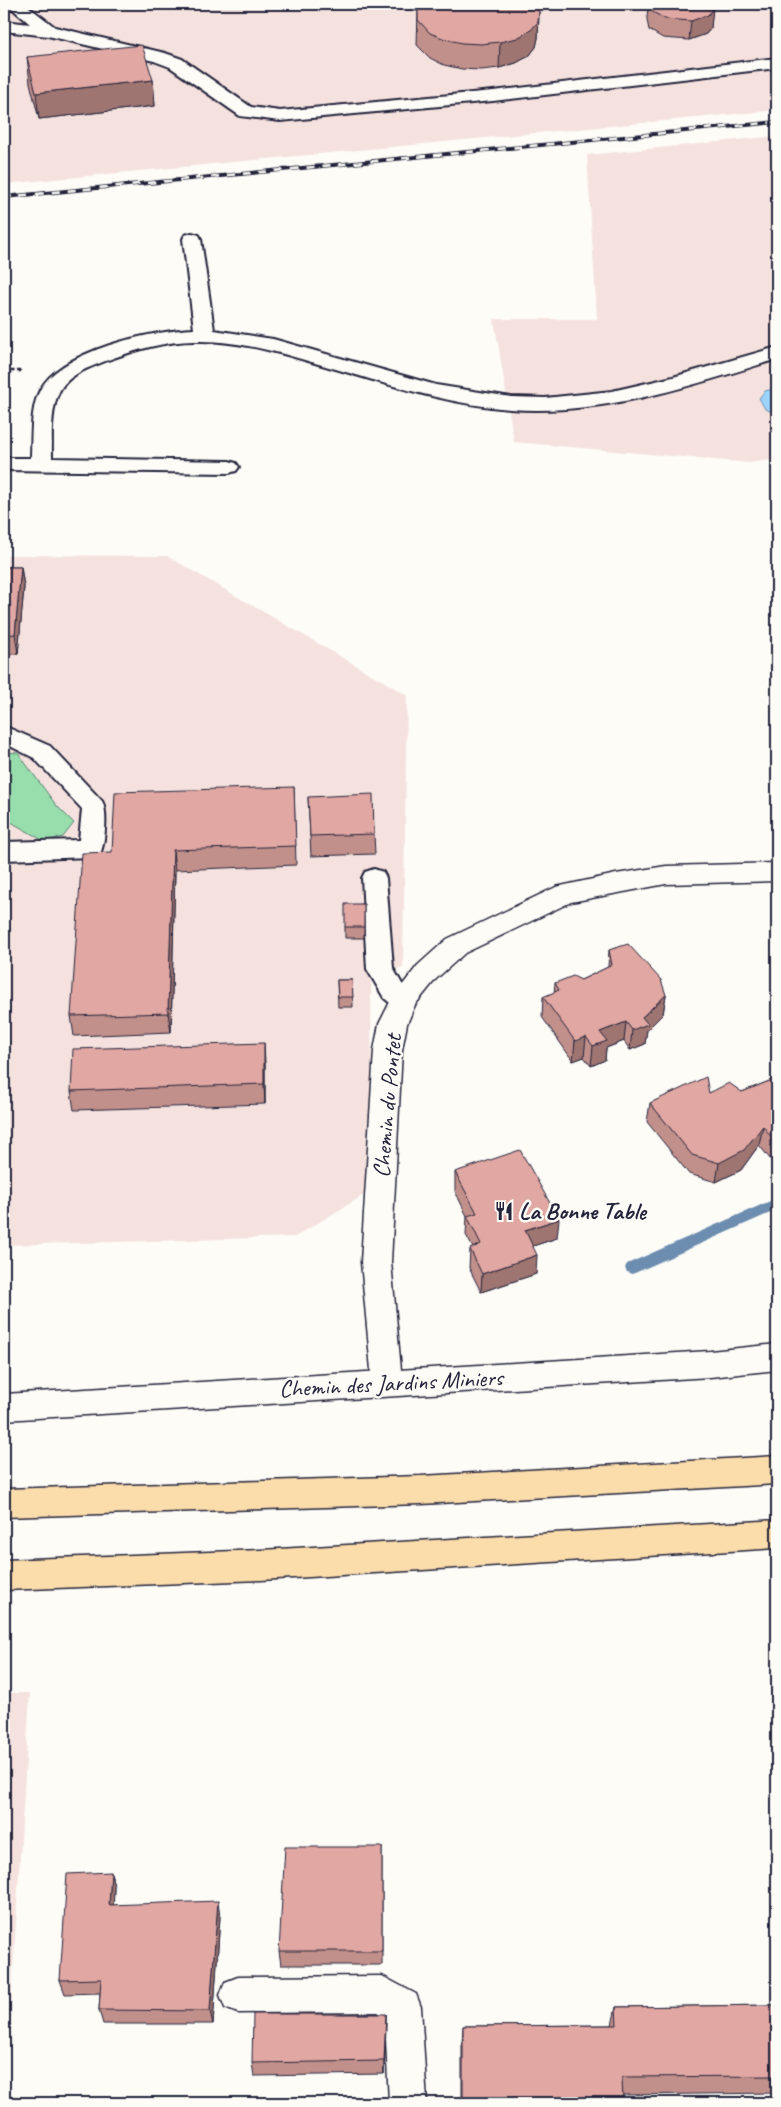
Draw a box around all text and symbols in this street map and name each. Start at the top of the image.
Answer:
street label: Chemin du Pontet [366,1031,408,1179]
place label: La Bonne Table [519,1196,648,1226]
restaurant icon: La Bonne Table [493,1200,515,1222]
street label: Chemin des Jardins Miniers [278,1362,505,1404]

